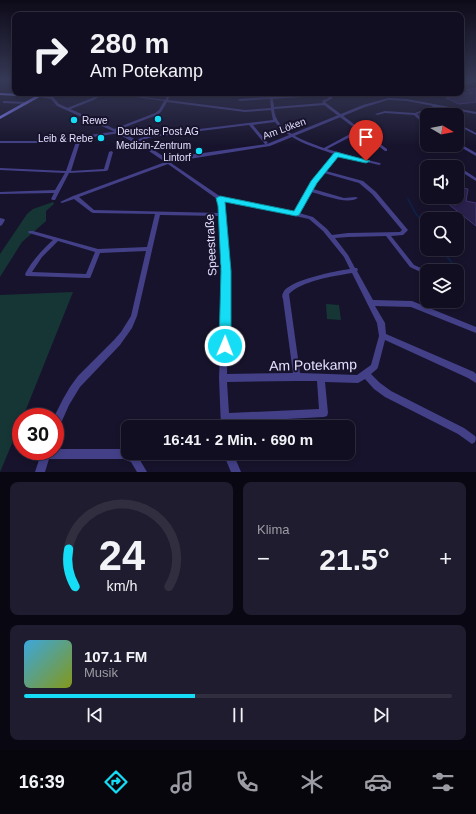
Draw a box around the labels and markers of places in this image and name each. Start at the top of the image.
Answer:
marker: Deutsche Post AG [153,114,163,124]
marker: Rewe [69,115,79,125]
place label: Rewe [82,115,108,126]
pin [349,120,383,161]
place label: Deutsche Post AG [117,126,199,137]
place label: Leib & Rebe [38,133,93,144]
marker: Leib & Rebe [96,133,106,143]
place label: Medizin-Zentrum Lintorf [116,140,191,163]
marker: Medizin-Zentrum Lintorf [194,146,204,156]

